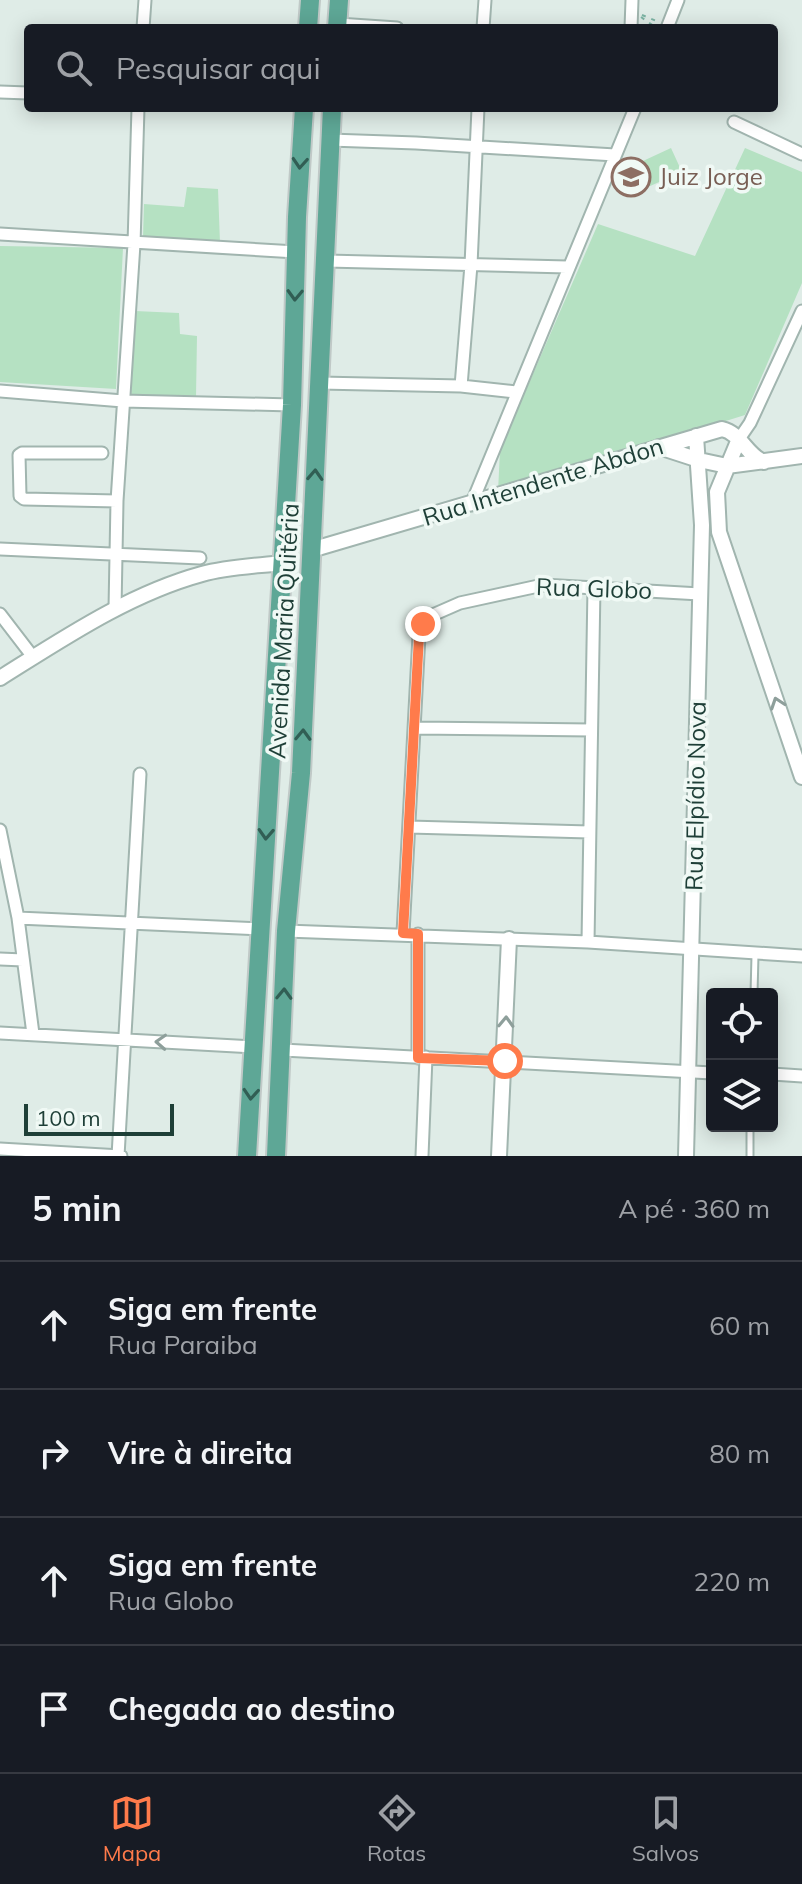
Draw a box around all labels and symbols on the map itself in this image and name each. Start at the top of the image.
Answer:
school or university icon: Juiz Jorge [610,156,652,198]
one-way arrow [292,157,309,170]
place label: Juiz Jorge [659,161,763,191]
one-way arrow [286,289,303,302]
street label: Rua Intendente Abdon [419,430,667,532]
one-way arrow [306,468,323,481]
street label: Avenida Maria Quitéria [261,502,305,759]
street label: Rua Globo [535,571,653,605]
route end [405,606,441,642]
one-way arrow [771,696,787,710]
street label: Rua Elpídio Nova [678,701,712,891]
one-way arrow [294,728,311,741]
one-way arrow [258,828,275,841]
one-way arrow [276,987,293,1000]
one-way arrow [497,1015,514,1028]
one-way arrow [154,1034,167,1051]
route start [487,1043,523,1079]
one-way arrow [243,1088,260,1101]
scale bar [24,1100,174,1136]

